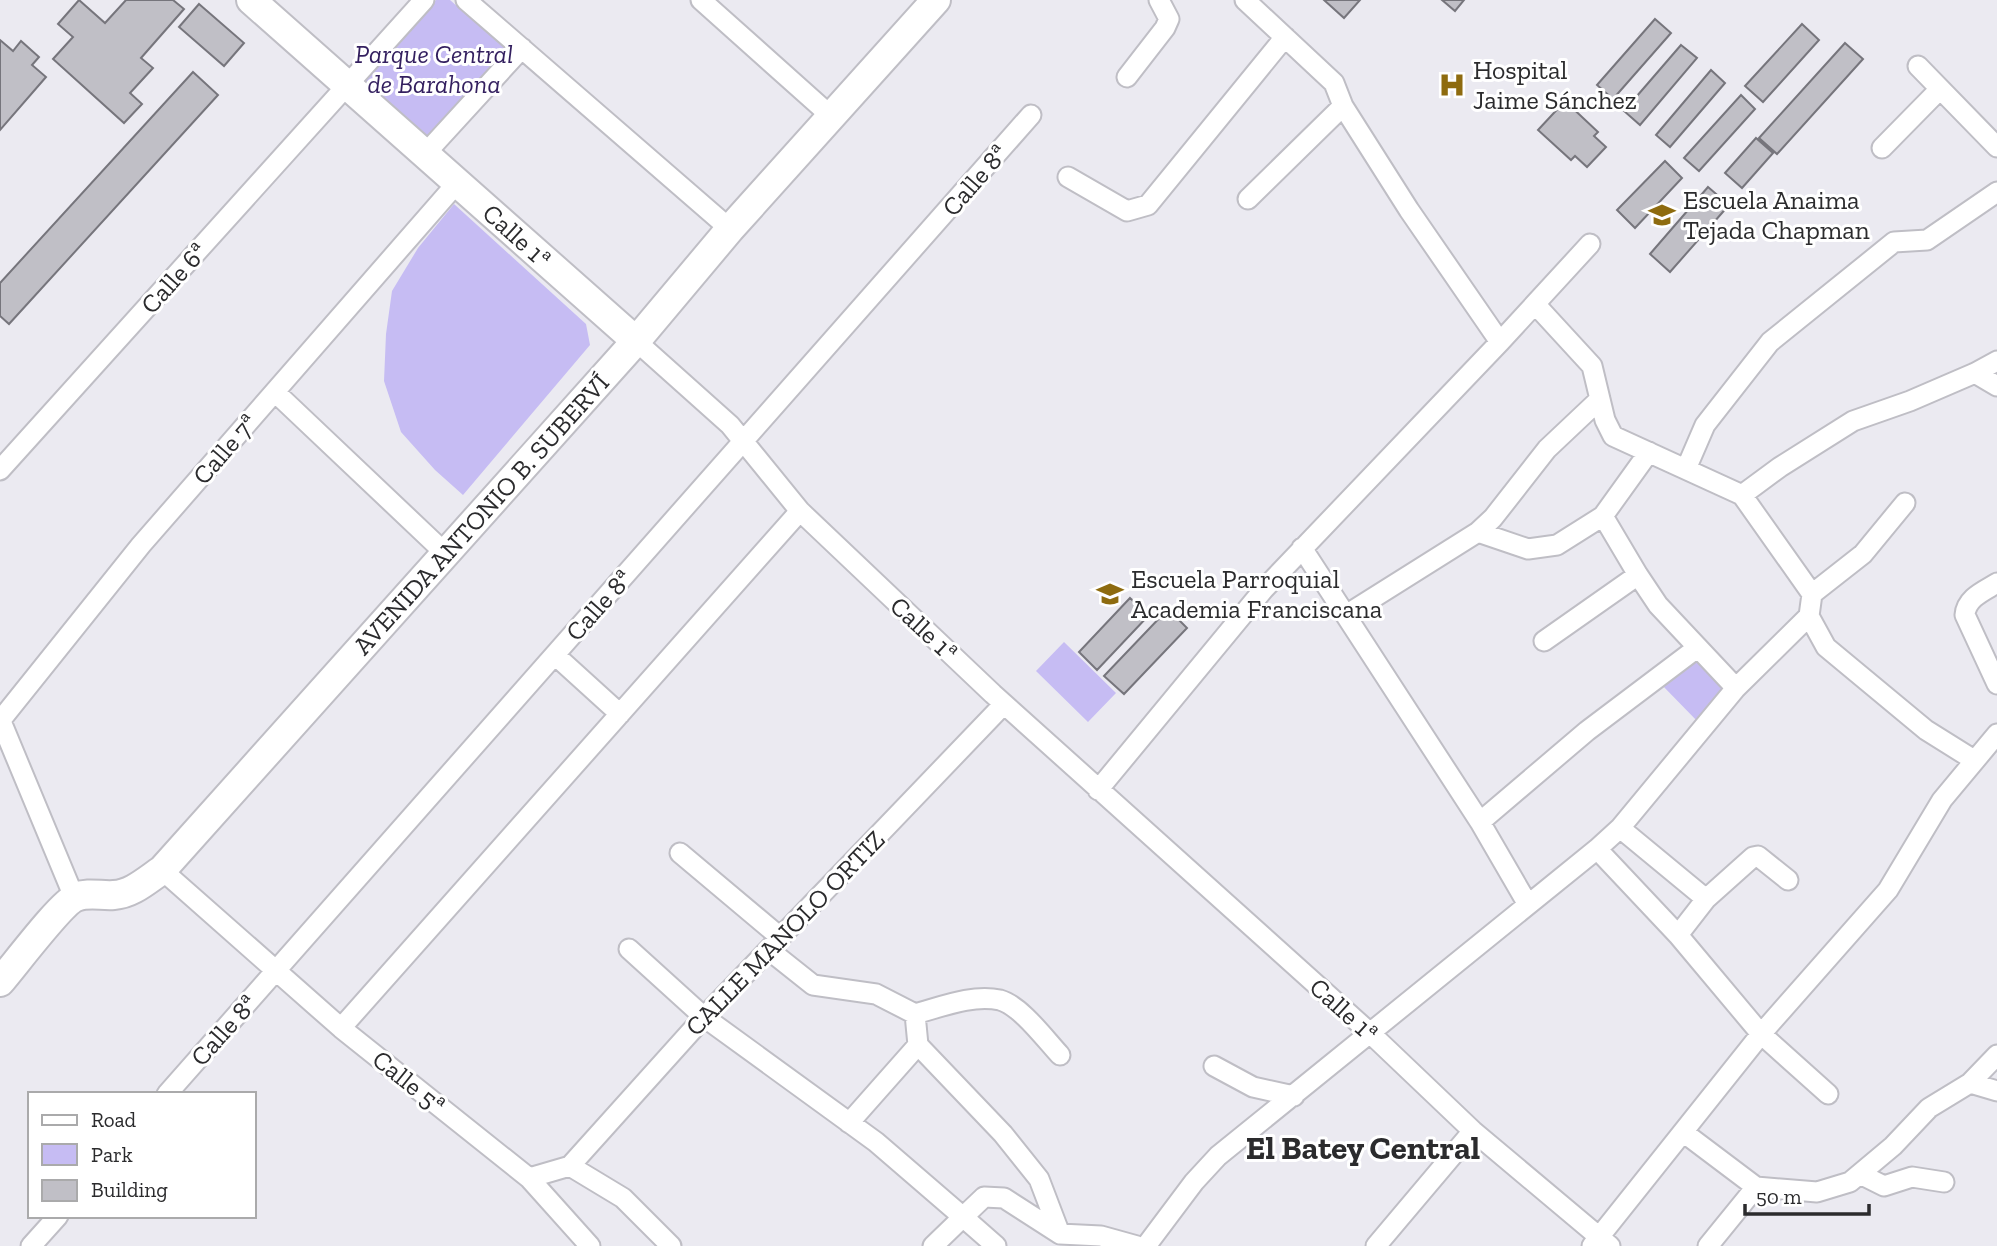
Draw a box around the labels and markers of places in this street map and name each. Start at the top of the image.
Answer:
place label: Hospital Jaime Sánchez [1473,54,1637,116]
hospital icon: Hospital Jaime Sánchez [1437,70,1467,100]
place label: Escuela Anaima Tejada Chapman [1683,184,1870,246]
school or university icon: Escuela Anaima Tejada Chapman [1647,200,1677,230]
place label: Escuela Parroquial Academia Franciscana [1131,563,1383,625]
school or university icon: Escuela Parroquial Academia Franciscana [1095,579,1125,609]

